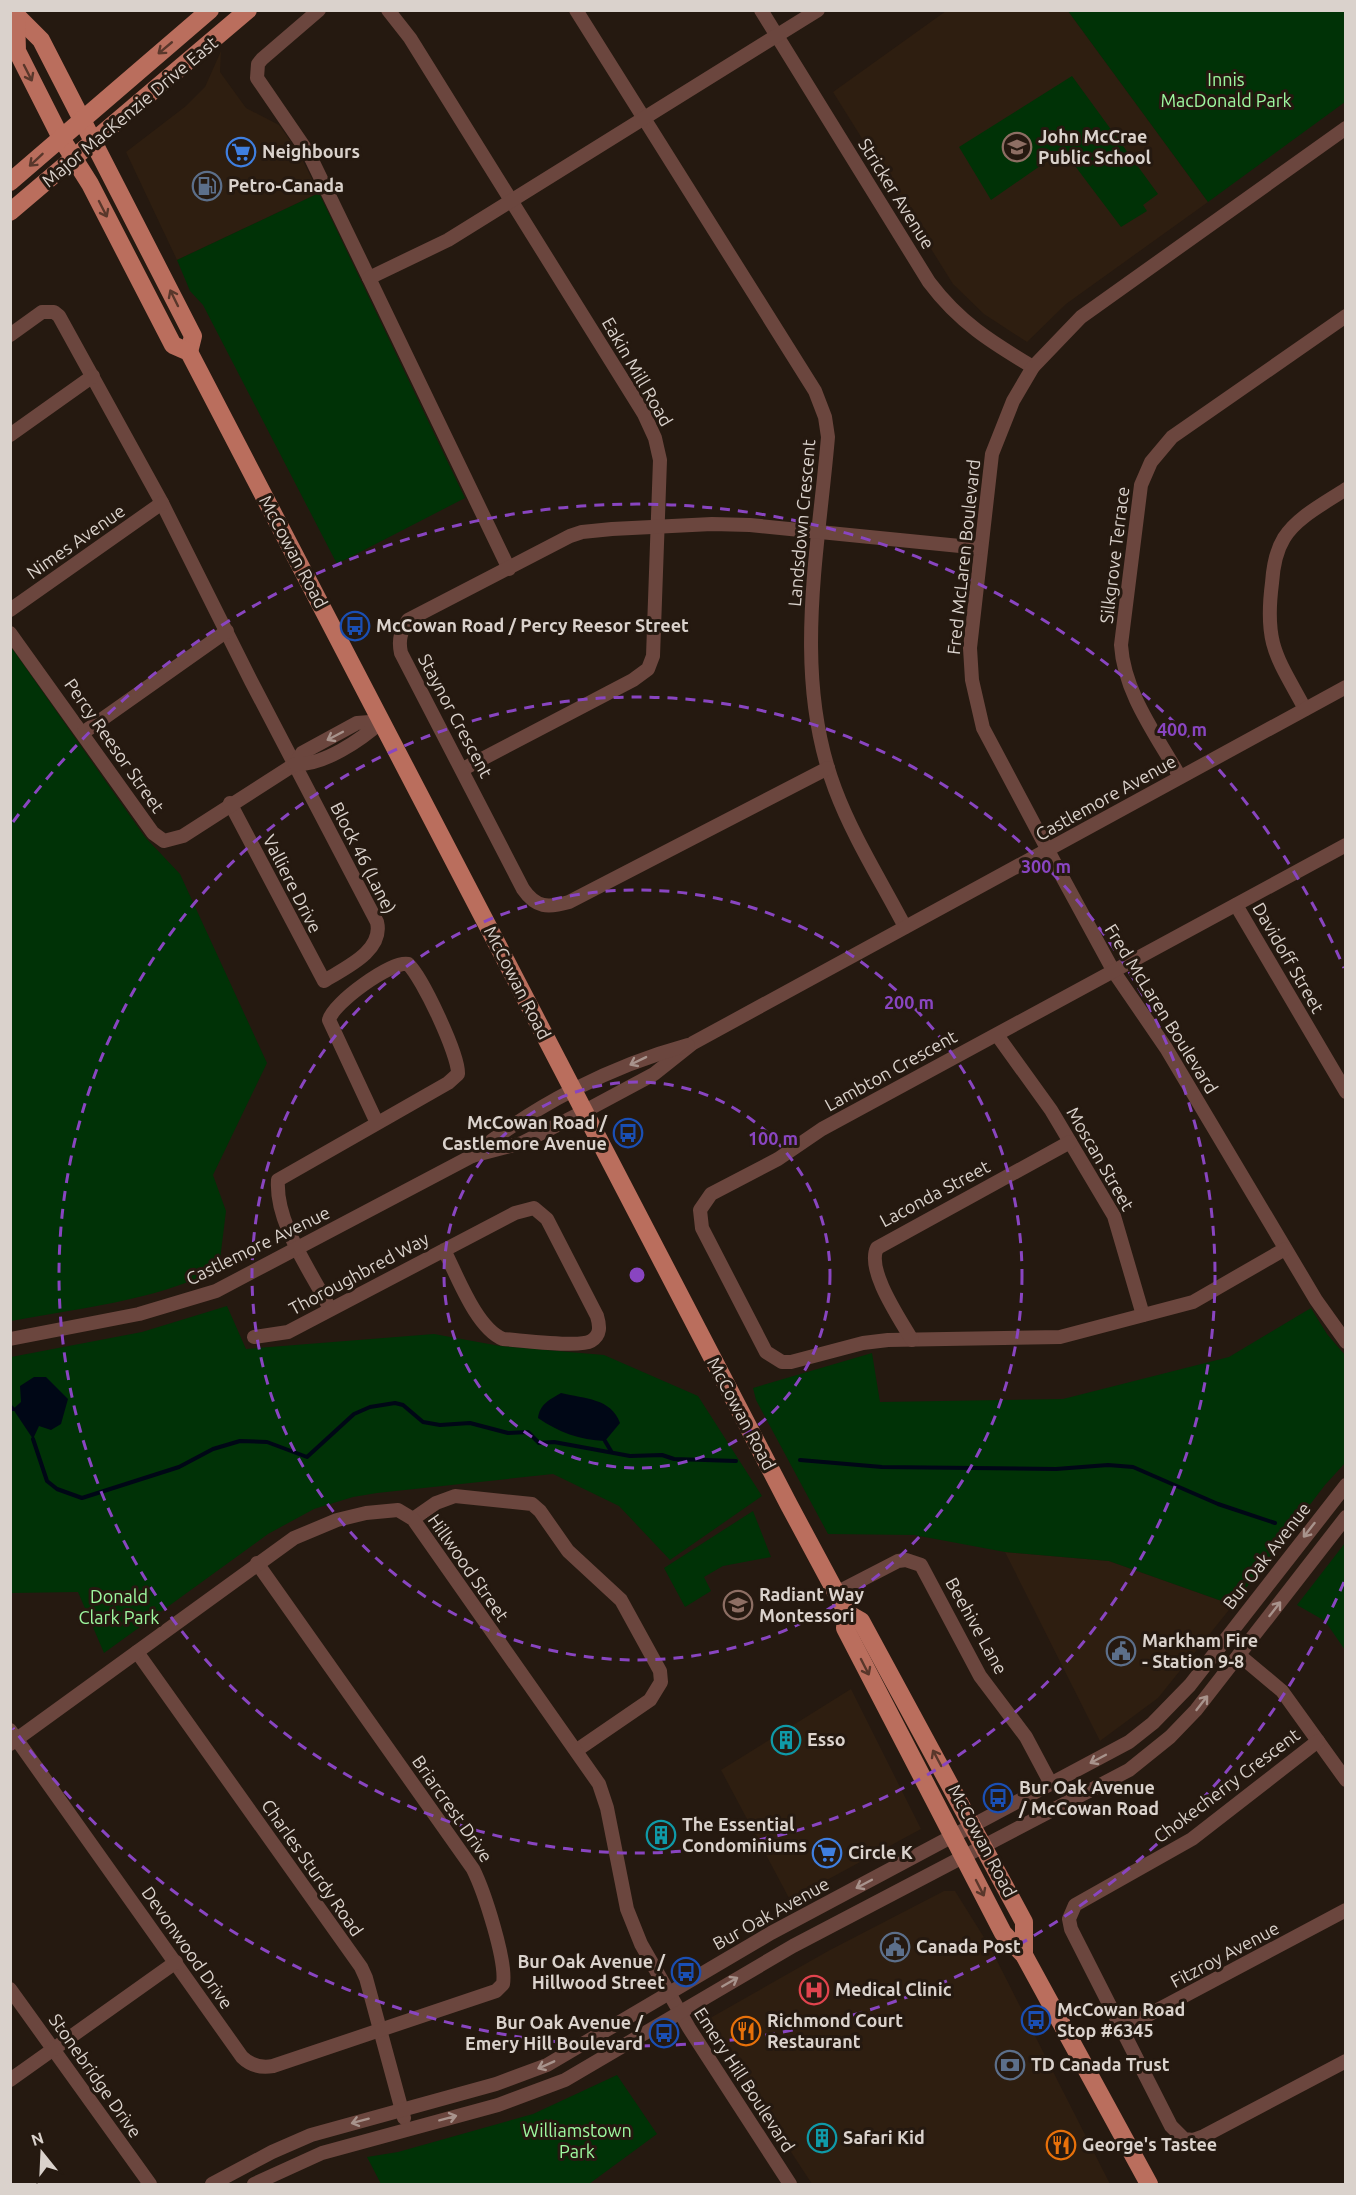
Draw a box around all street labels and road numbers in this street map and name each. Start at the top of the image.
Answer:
street label: Major MacKenzie Drive East [38,32,221,190]
street label: Stricker Avenue [855,135,939,252]
street label: Eakin Mill Road [599,314,677,429]
street label: Landsdown Crescent [784,439,818,607]
street label: Fred McLaren Boulevard [943,458,983,656]
street label: Silkgrove Terrace [1096,485,1132,625]
street label: McCowan Road [256,492,332,611]
street label: Nimes Avenue [22,500,128,582]
street label: Staynor Crescent [415,650,497,781]
street label: Percy Reesor Street [61,675,169,816]
street label: Castlemore Avenue [1032,750,1179,844]
street label: Block 46 (Lane) [326,798,401,917]
street label: Valliere Drive [260,831,326,936]
street label: Davidoff Street [1249,899,1329,1016]
street label: Fred McLaren Boulevard [1101,920,1222,1097]
street label: McCowan Road [481,922,555,1043]
street label: Lambton Crescent [821,1026,960,1115]
street label: Moscan Street [1063,1103,1139,1214]
street label: Laconda Street [876,1156,993,1231]
street label: Castlemore Avenue [182,1202,333,1289]
street label: Thoroughbred Way [285,1228,432,1318]
street label: McCowan Road [704,1354,780,1473]
street label: Bur Oak Avenue [1218,1498,1314,1613]
street label: Hillwood Street [424,1510,513,1625]
street label: Beehive Lane [942,1574,1012,1677]
street label: Chokecherry Crescent [1150,1724,1303,1847]
street label: Briarcrest Drive [409,1751,497,1866]
street label: McCowan Road [945,1781,1021,1900]
street label: Charles Sturdy Road [258,1795,368,1940]
street label: Bur Oak Avenue [709,1873,832,1953]
street label: Devonwood Drive [138,1883,237,2012]
street label: Fitzroy Avenue [1167,1917,1282,1991]
street label: Emery Hill Boulevard [691,2003,799,2155]
street label: Stonebridge Drive [46,2010,146,2141]

